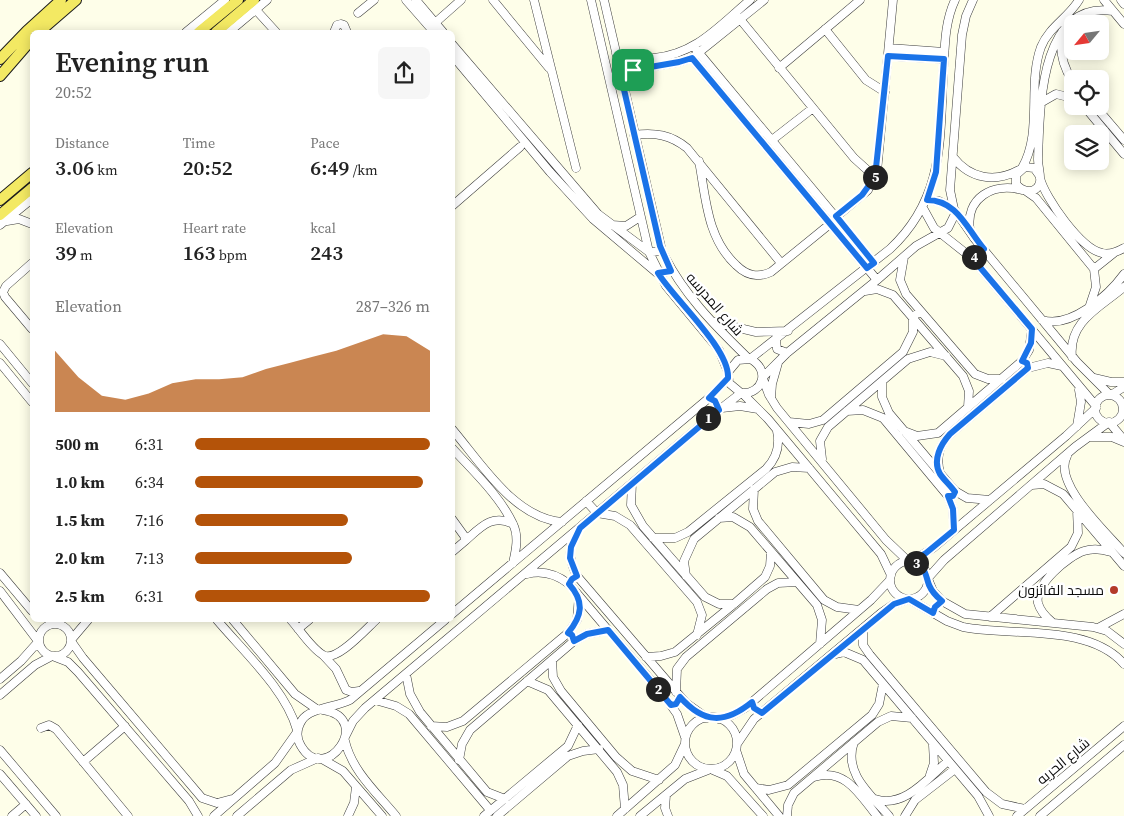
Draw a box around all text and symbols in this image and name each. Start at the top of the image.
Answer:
north arrow [1064,15,1109,60]
map controls [1064,15,1109,170]
text: Evening run [55,43,209,81]
button: share [378,47,430,99]
pin [612,49,654,91]
icon: arrive [619,56,647,84]
button: locate [1064,70,1109,115]
text: 20:52 [55,81,92,103]
button: layers [1064,125,1109,170]
text: Distance [55,133,109,153]
text: Time [183,133,215,153]
text: Pace [310,133,340,153]
text: 3.06 [55,153,94,182]
text: 20:52 [183,153,233,182]
text: 6:49 [310,153,349,182]
text: km [94,160,118,180]
text: /km [349,160,378,180]
pin: 5 [862,164,888,190]
text: 5 [872,167,879,187]
text: Elevation [55,218,113,238]
text: Heart rate [183,218,246,238]
text: kcal [310,218,336,238]
text: 39 [55,238,77,267]
text: 163 [183,238,215,267]
text: 243 [310,238,343,267]
pin: 4 [962,244,986,270]
text: m [77,245,93,265]
text: bpm [215,245,247,265]
text: 4 [971,247,978,267]
street label: شارع المدرسه [682,268,748,340]
text: Elevation [55,295,122,317]
text: 287–326 m [356,295,430,317]
pin: 1 [696,406,720,430]
text: 1 [705,408,712,428]
text: 500 m [55,433,99,455]
text: 6:31 [135,433,164,455]
text: 1.0 km [55,471,105,493]
text: 6:34 [135,471,164,493]
text: 1.5 km [55,509,105,531]
text: 7:16 [135,509,164,531]
text: 2.0 km [55,547,105,569]
text: 7:13 [135,547,164,569]
pin: 3 [904,550,928,576]
text: 3 [913,553,920,573]
place label: مسجد الفائزون [1018,580,1104,600]
marker: مسجد الفائزون [1108,584,1120,596]
text: 2.5 km [55,585,105,607]
text: 6:31 [135,585,164,607]
pin: 2 [646,676,670,702]
text: 2 [655,679,662,699]
street label: شارع الحريه [1032,733,1094,789]

